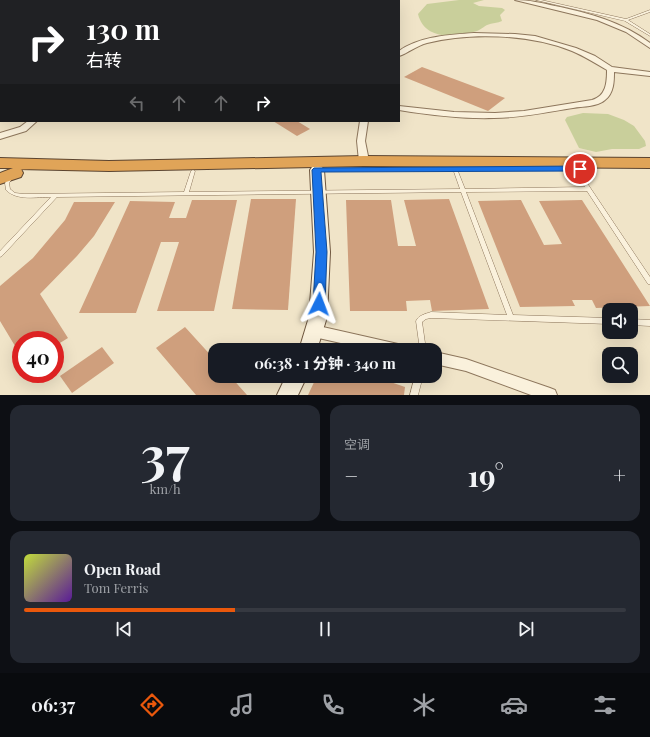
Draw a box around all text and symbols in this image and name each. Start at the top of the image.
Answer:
text: 130 m [86,10,160,47]
icon: right [20,16,72,68]
text: 右转 [86,48,122,72]
icon: left [126,92,148,114]
icon: ahead [168,92,190,114]
icon: ahead [210,92,232,114]
icon: right [252,92,274,114]
pin [563,152,597,186]
icon: arrive [569,158,591,180]
position arrow [298,283,340,325]
map controls [602,303,638,383]
button: sound [602,303,638,339]
speed limit sign: 40 [12,331,64,383]
button: search [602,347,638,383]
text: 06:38 · 1 分钟 · 340 m [254,353,396,373]
text: 37 [140,419,190,488]
text: 空调 [344,435,370,452]
text: 19° [468,455,504,495]
text: − [344,460,358,490]
text: + [613,460,626,490]
text: km/h [149,480,181,497]
text: Open Road [84,559,161,579]
text: Tom Ferris [84,579,148,596]
icon: previous [113,618,135,640]
icon: pause [314,618,336,640]
icon: next [515,618,537,640]
icon: directions [138,691,166,719]
icon: music [228,691,256,719]
icon: phone [319,691,347,719]
icon: climate [410,691,438,719]
icon: car [500,691,528,719]
icon: filters [591,691,619,719]
text: 06:37 [31,693,75,717]

